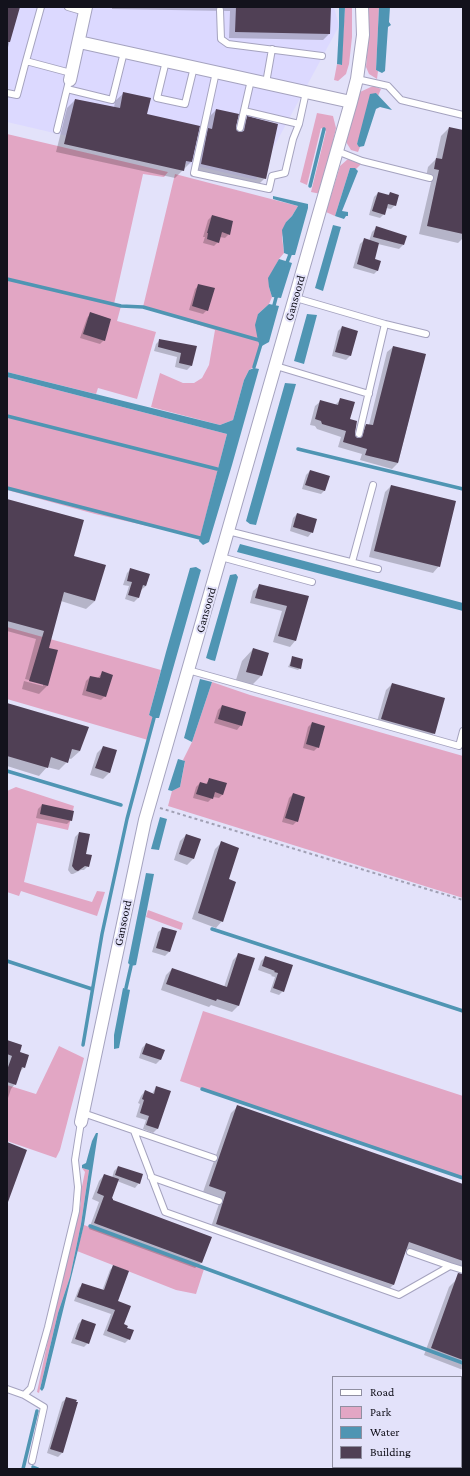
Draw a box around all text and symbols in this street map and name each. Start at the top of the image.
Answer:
street label: Gansoord [282,274,308,322]
street label: Gansoord [193,586,219,634]
street label: Gansoord [111,899,135,947]
legend [332,1376,462,1468]
text: Road [370,1385,394,1399]
text: Park [370,1405,391,1419]
text: Water [370,1425,399,1439]
text: Building [370,1445,411,1459]

